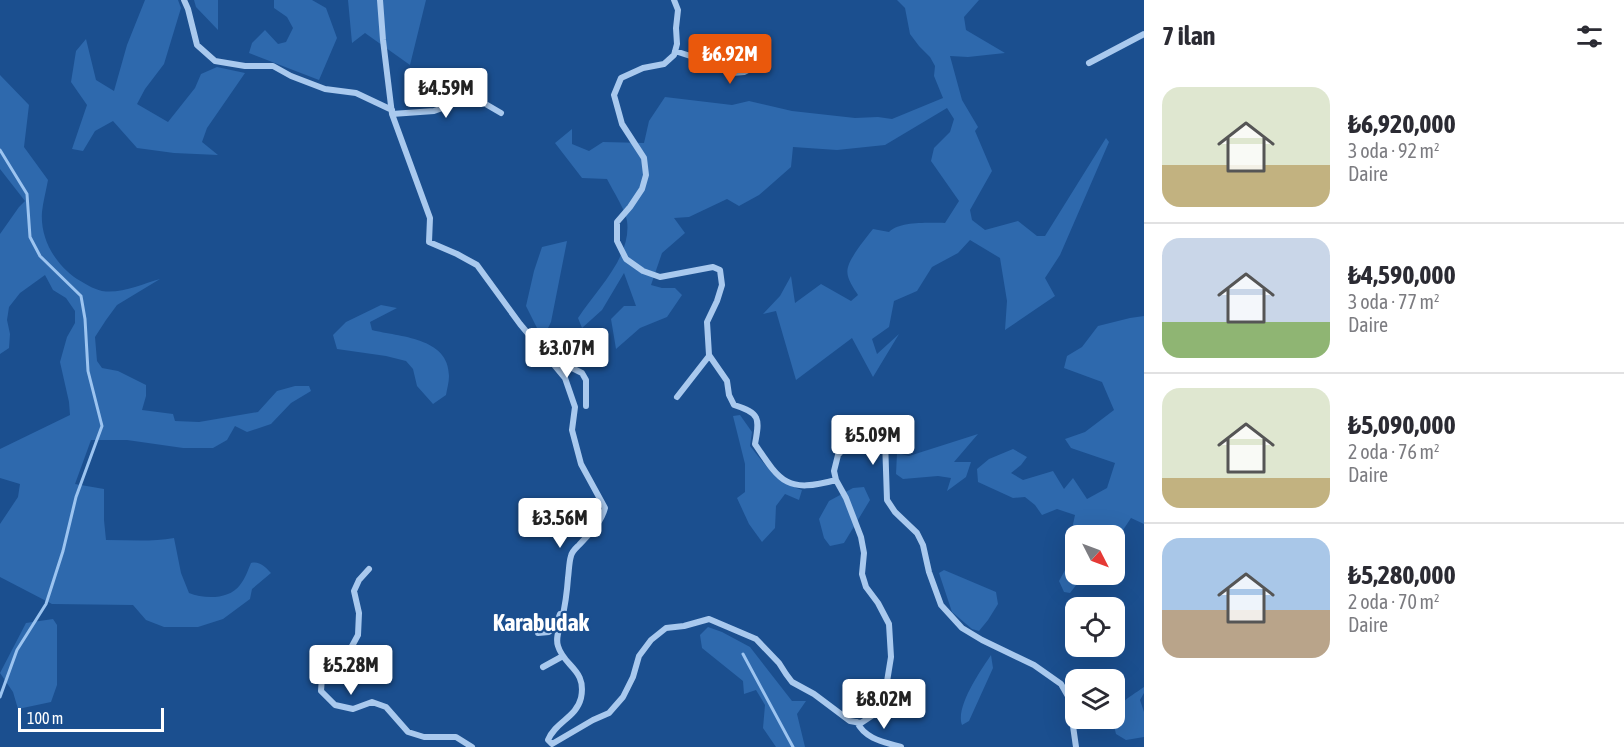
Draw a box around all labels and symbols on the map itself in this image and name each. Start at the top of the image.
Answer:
pin: ₺6.92M [681,34,779,85]
pin: ₺4.59M [397,68,495,119]
pin: ₺3.07M [518,328,616,379]
pin: ₺5.09M [824,415,922,466]
pin: ₺3.56M [511,498,609,549]
north arrow [1065,525,1125,585]
district label: Karabudak [493,609,590,636]
pin: ₺5.28M [302,645,400,696]
pin: ₺8.02M [835,679,933,730]
scale bar [18,705,164,732]

